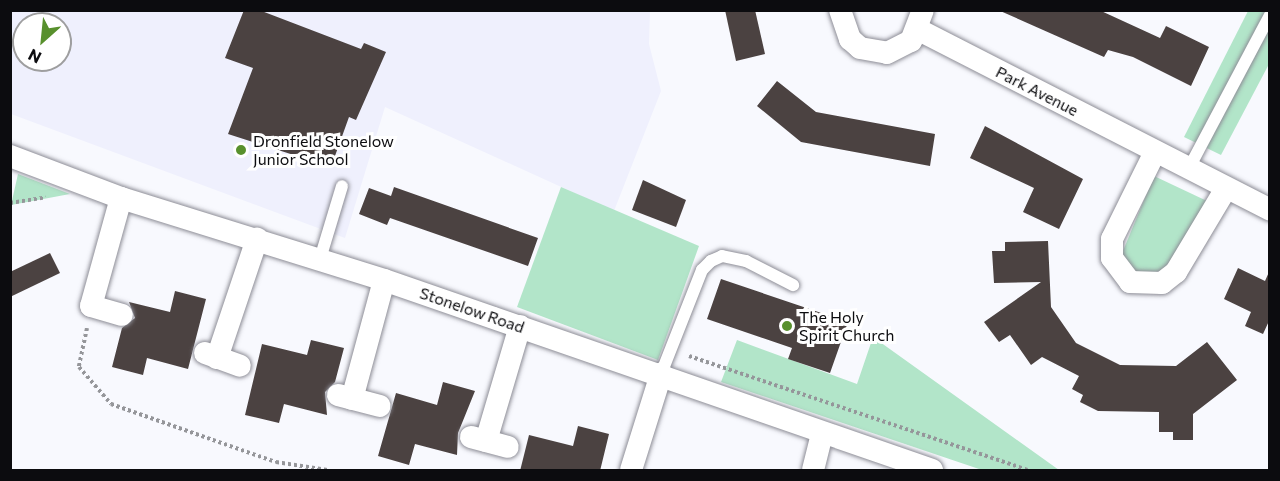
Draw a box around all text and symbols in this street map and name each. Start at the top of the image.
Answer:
north arrow [12,12,72,72]
text: N [25,46,44,68]
street label: Park Avenue [993,62,1081,120]
place label: Dronfield Stonelow Junior School [253,131,394,169]
marker: Dronfield Stonelow Junior School [234,143,248,157]
street label: Stonelow Road [417,283,527,337]
place label: The Holy Spirit Church [799,307,894,345]
marker: The Holy Spirit Church [780,319,794,333]

